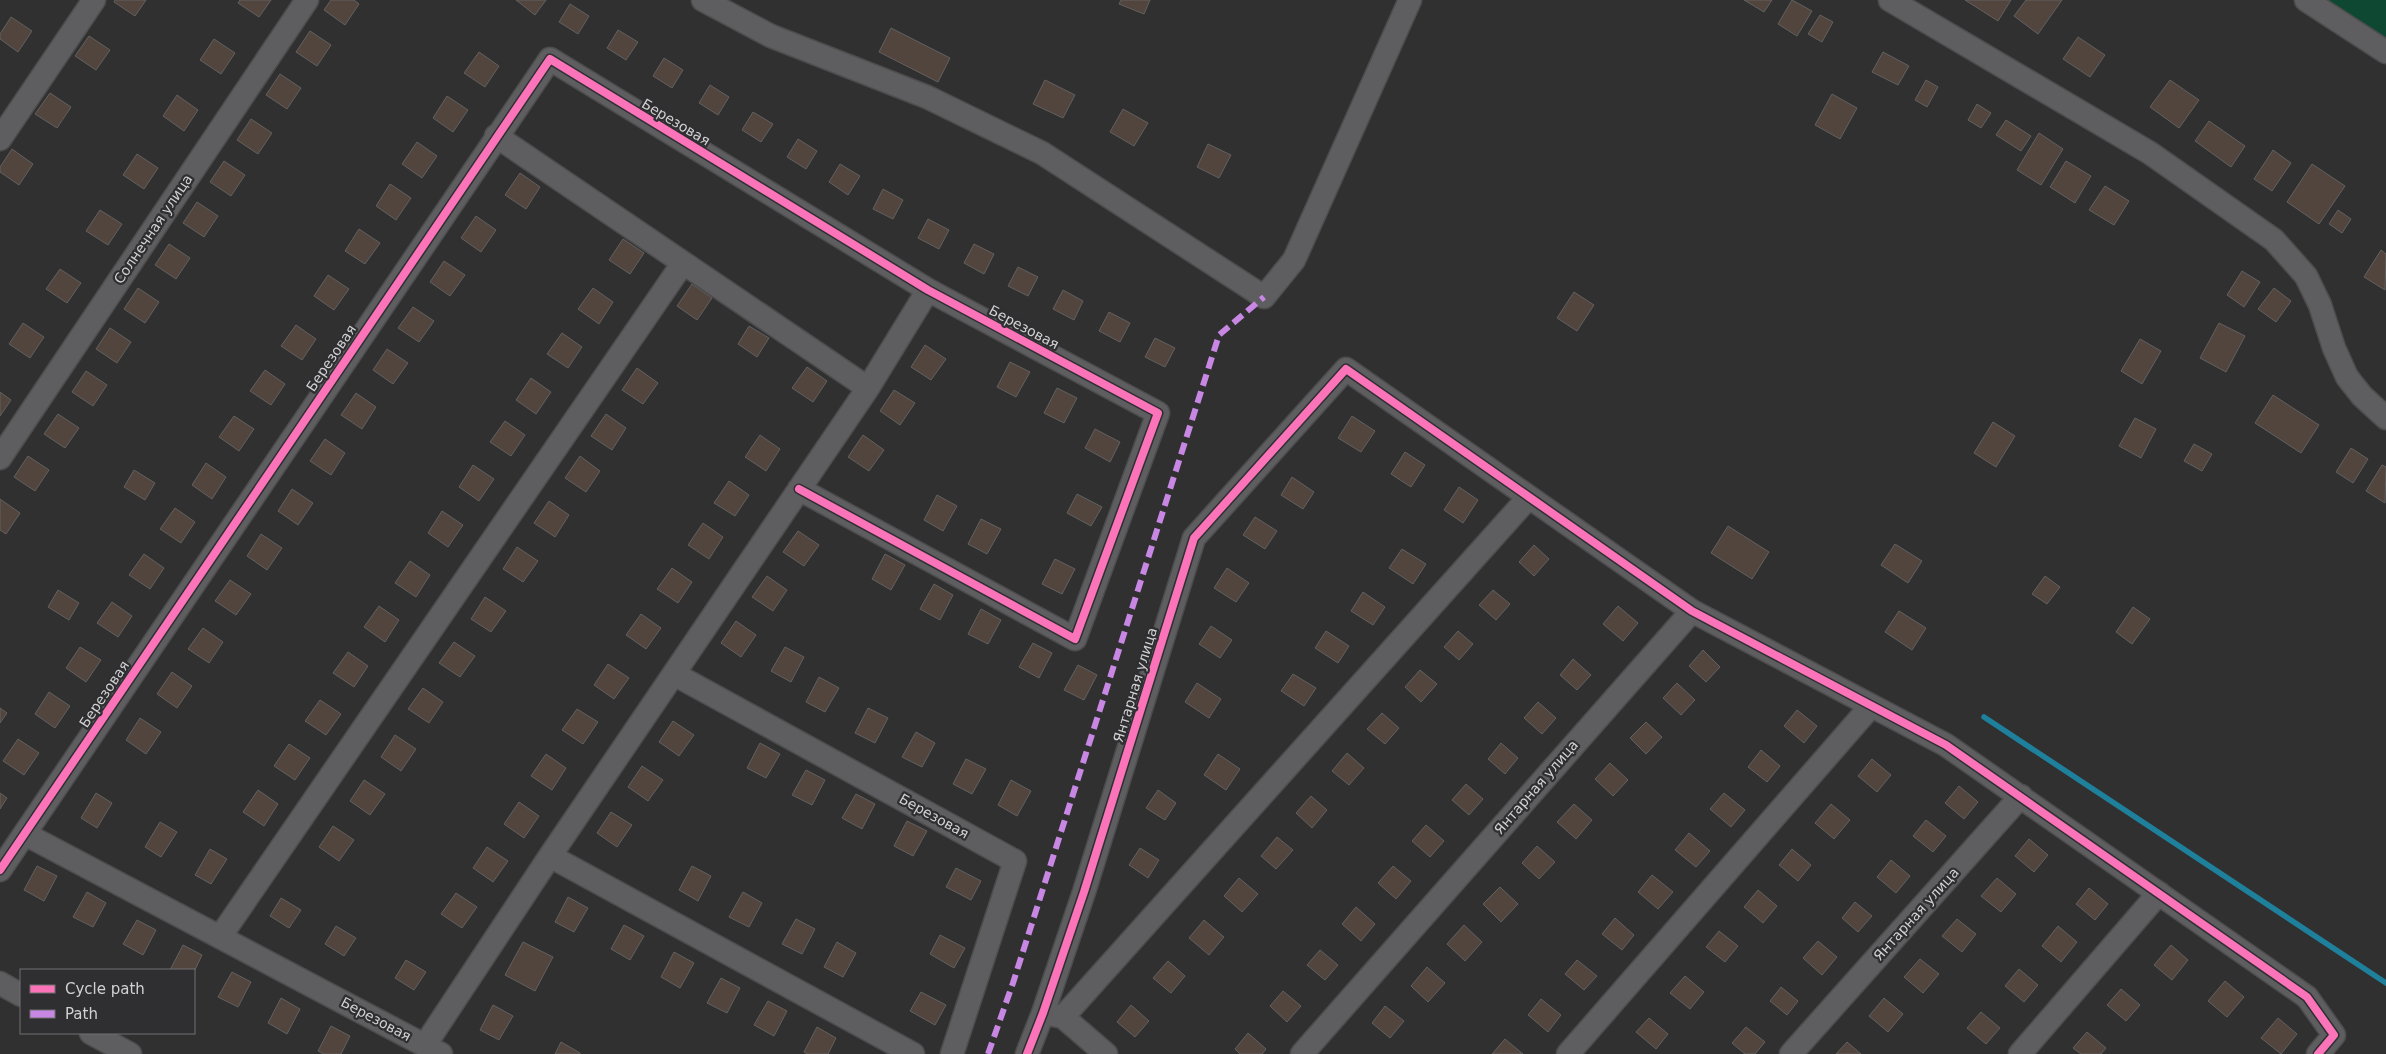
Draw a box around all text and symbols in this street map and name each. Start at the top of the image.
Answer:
street label: Березовая [639,95,713,149]
street label: Солнечная улица [110,171,196,287]
street label: Березовая [986,302,1062,352]
street label: Березовая [303,322,359,394]
street label: Янтарная улица [1110,625,1160,745]
street label: Березовая [76,658,132,730]
street label: Янтарная улица [1491,737,1581,837]
street label: Березовая [896,790,972,842]
street label: Янтарная улица [1870,864,1962,964]
legend [20,969,195,1034]
text: Cycle path [65,980,145,998]
street label: Березовая [338,994,414,1044]
text: Path [65,1005,98,1023]

